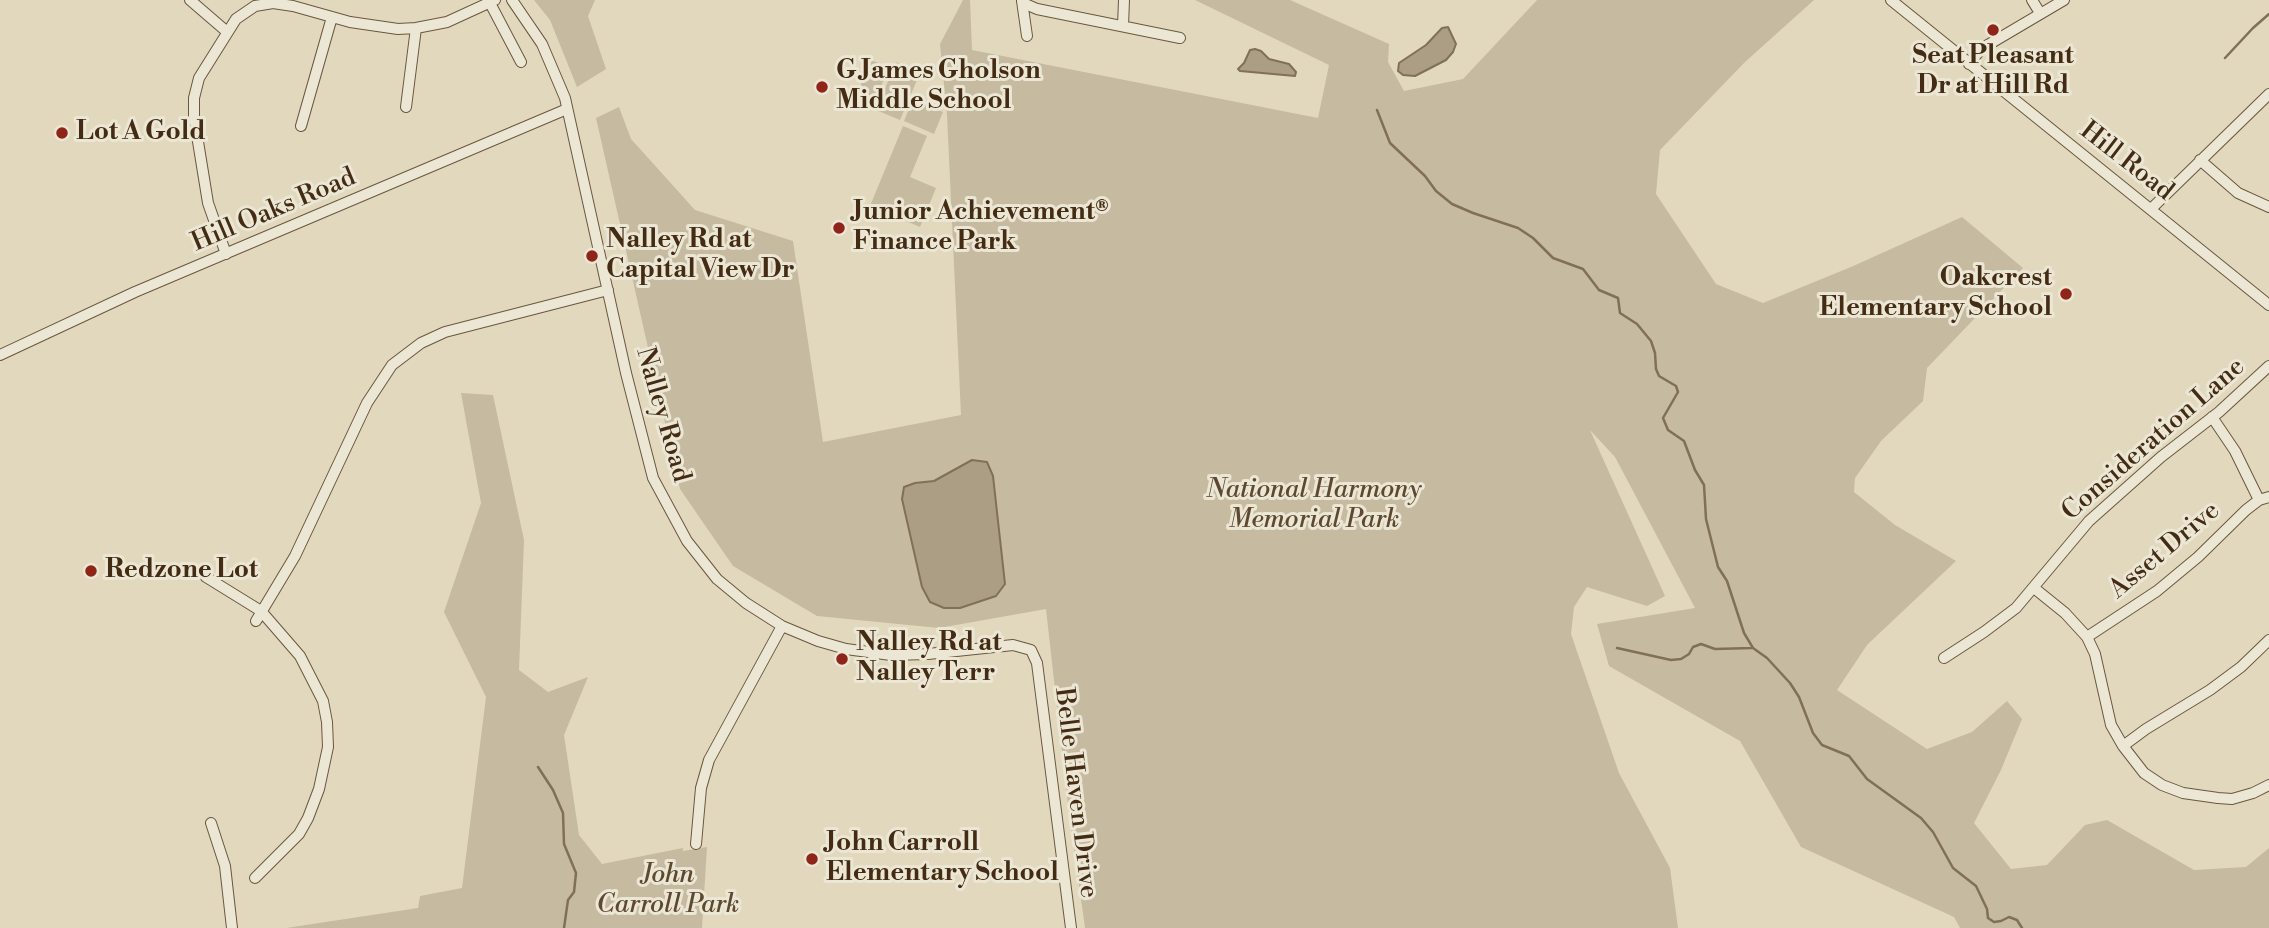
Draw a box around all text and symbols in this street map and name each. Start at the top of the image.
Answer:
marker: Seat Pleasant Dr at Hill Rd [1985,22,2001,38]
place label: Seat Pleasant Dr at Hill Rd [1912,41,2074,102]
place label: G James Gholson Middle School [836,56,1041,118]
marker: G James Gholson Middle School [814,79,830,95]
street label: Hill Road [2073,116,2179,208]
place label: Lot A Gold [76,117,206,149]
marker: Lot A Gold [54,125,70,141]
street label: Hill Oaks Road [187,162,361,260]
place label: Junior Achievement® Finance Park [853,197,1109,258]
marker: Junior Achievement® Finance Park [831,220,847,236]
place label: Nalley Rd at Capital View Dr [606,225,795,286]
marker: Nalley Rd at Capital View Dr [584,248,600,264]
place label: Oakcrest Elementary School [1819,263,2052,324]
marker: Oakcrest Elementary School [2058,286,2074,302]
street label: Nalley Road [628,344,696,486]
street label: Consideration Lane [2056,352,2252,528]
park label: National Harmony Memorial Park [1206,475,1422,536]
street label: Asset Drive [2103,496,2227,606]
place label: Redzone Lot [105,555,258,587]
marker: Redzone Lot [83,563,99,579]
place label: Nalley Rd at Nalley Terr [856,628,1002,690]
marker: Nalley Rd at Nalley Terr [834,651,850,667]
street label: Belle Haven Drive [1047,686,1103,900]
place label: John Carroll Elementary School [826,828,1059,890]
marker: John Carroll Elementary School [804,851,820,867]
park label: John Carroll Park [597,860,739,922]

